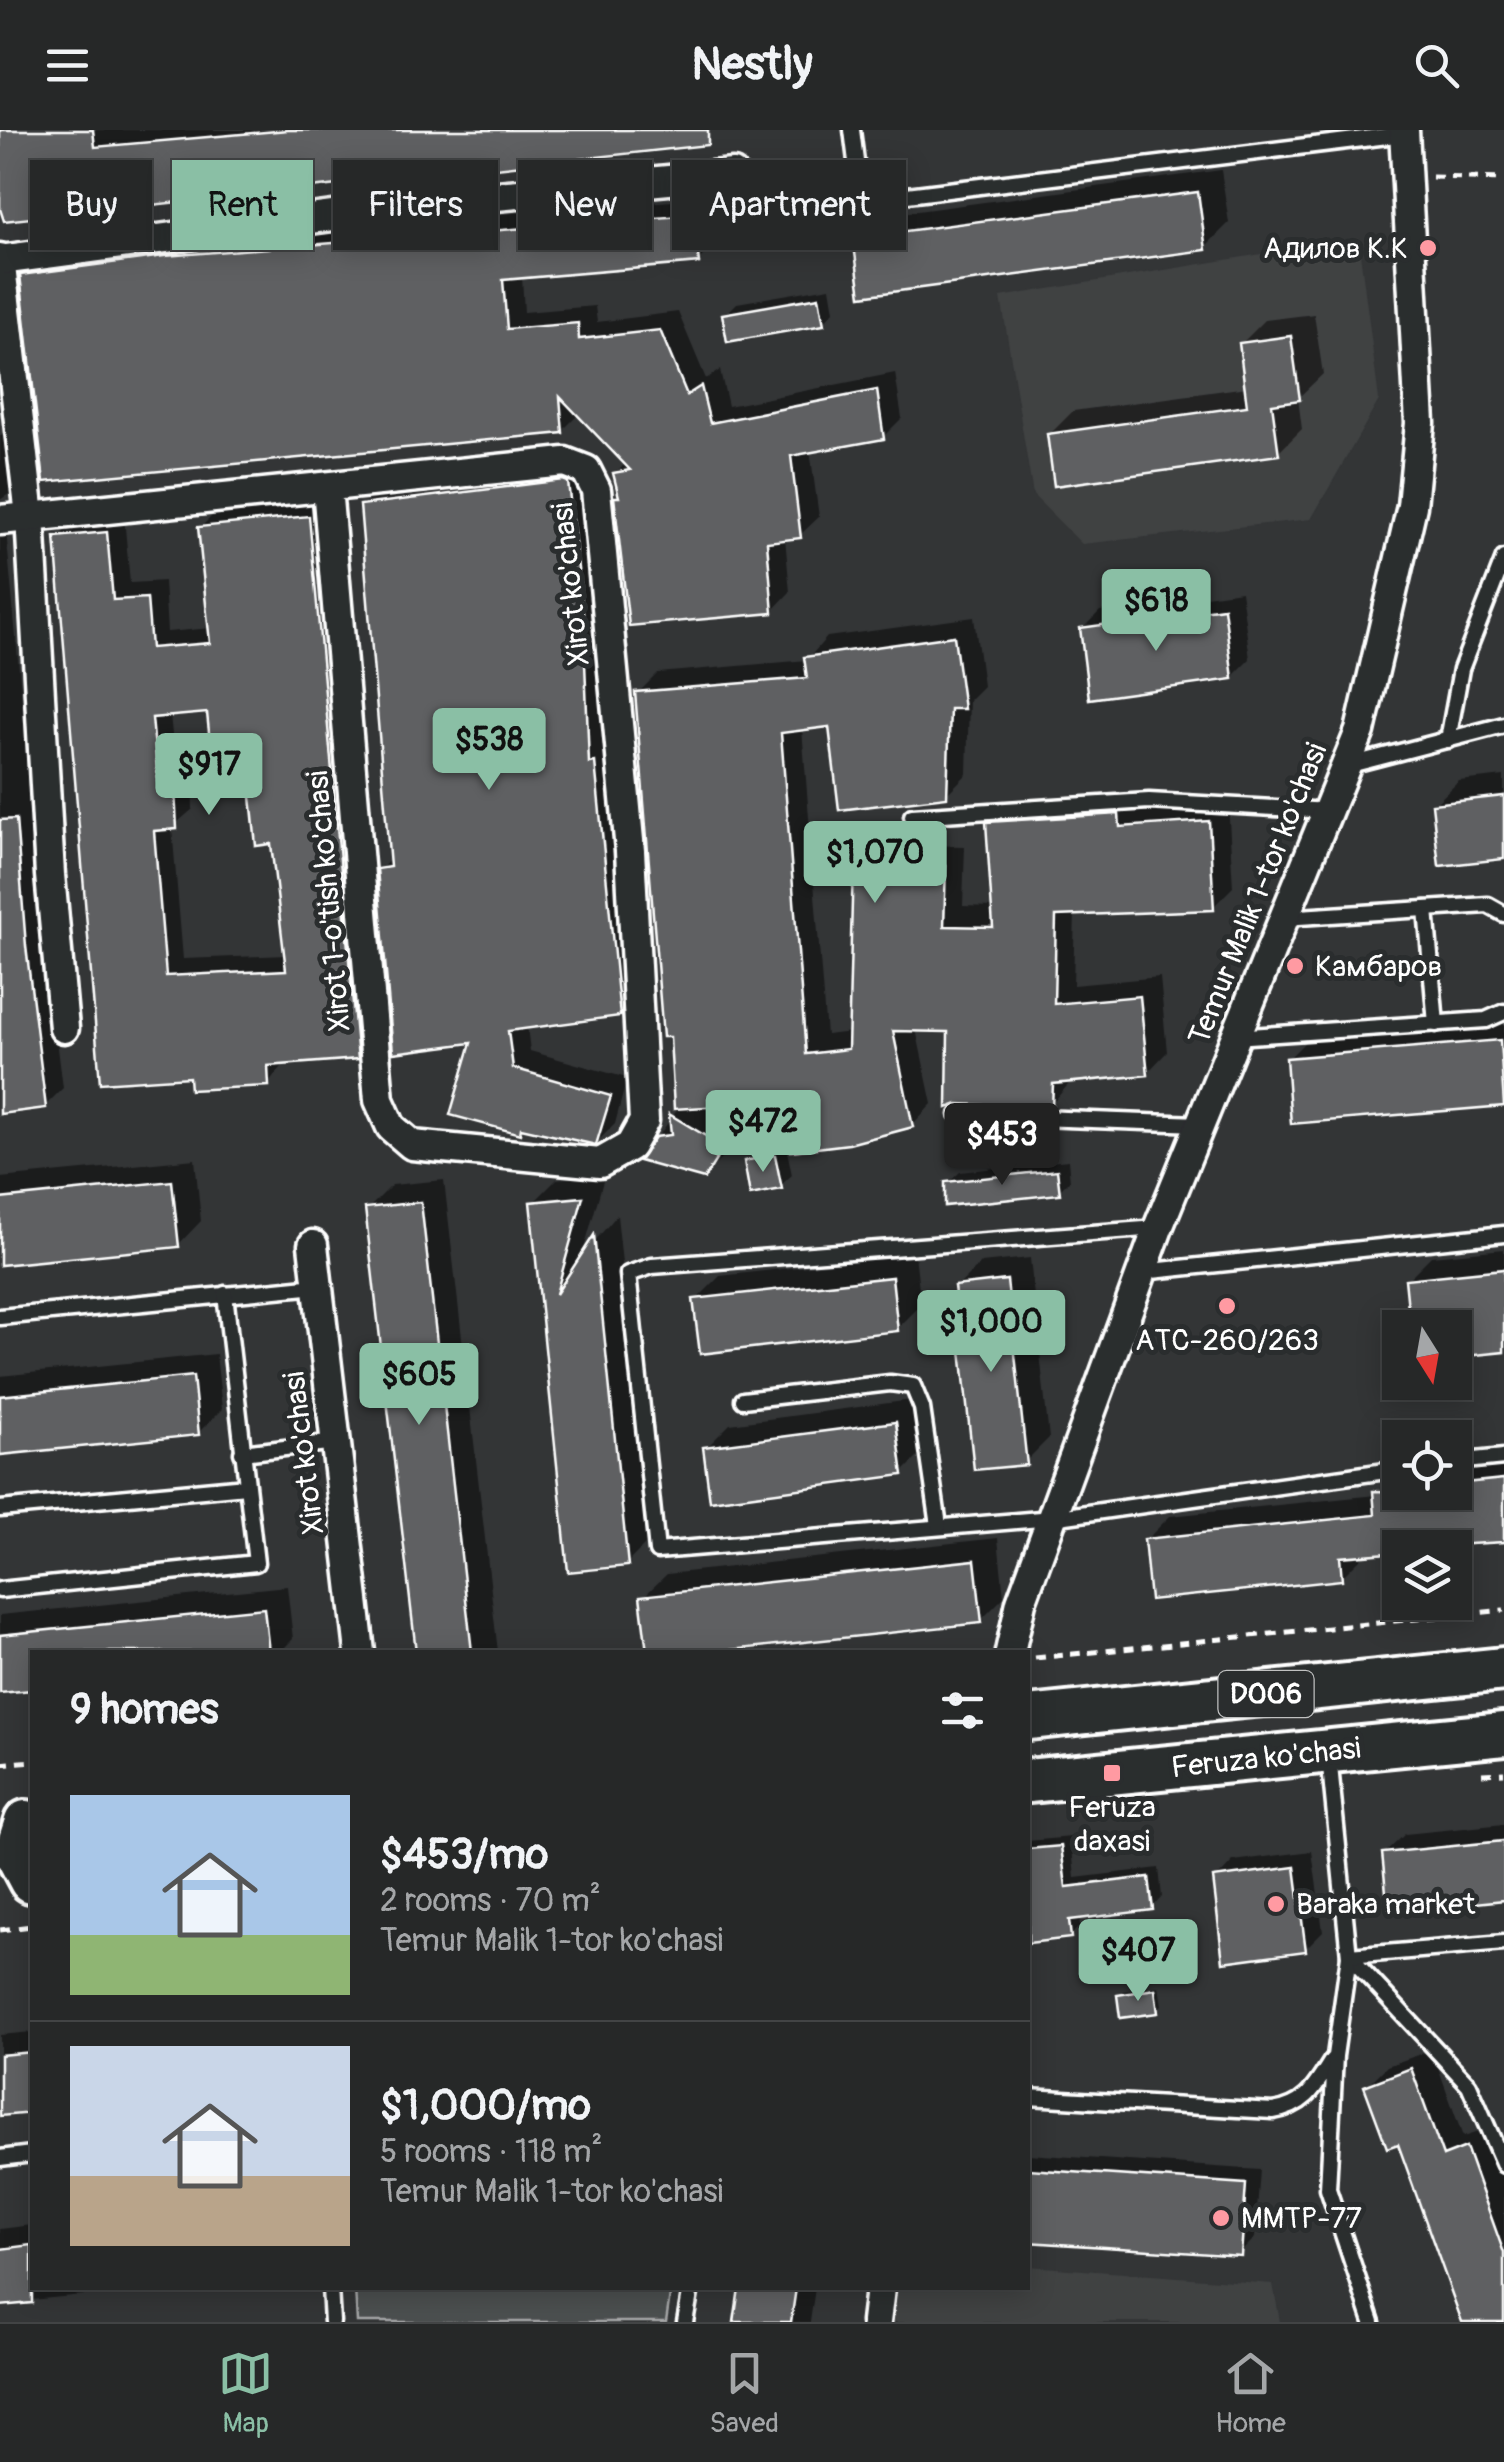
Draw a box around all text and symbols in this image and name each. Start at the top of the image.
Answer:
text: Nestly [692,37,812,93]
icon: menu [40,38,95,93]
icon: search [1409,38,1464,93]
chip: Buy [30,160,152,250]
chip: Rent [172,160,313,250]
chip: Filters [333,160,498,250]
chip: New [518,160,652,250]
chip: Apartment [672,160,906,250]
place label: Адилов К.К [1263,230,1408,267]
marker: Адилов К.К [1417,237,1439,259]
street label: Xirot ko'chasi [544,501,598,667]
pin: $618 [1097,569,1215,654]
text: $618 [1124,581,1188,621]
pin: $538 [430,708,548,793]
text: $538 [455,720,523,760]
pin: $917 [150,733,268,818]
street label: Temur Malik 1-tor ko'chasi [1181,738,1335,1050]
text: $917 [177,745,241,785]
street label: Xirot 1-o'tish ko'chasi [299,769,359,1033]
pin: $1,070 [794,821,956,906]
text: $1,070 [826,833,924,873]
place label: Камбаров [1315,948,1442,985]
marker: Камбаров [1284,955,1306,977]
pin: $472 [704,1090,822,1175]
text: $472 [728,1102,798,1142]
pin: $453 [943,1103,1061,1188]
text: $453 [966,1115,1038,1155]
pin: $1,000 [910,1290,1072,1375]
marker: АТС-260/263 [1216,1295,1238,1317]
text: $1,000 [939,1302,1043,1342]
north arrow [1382,1310,1472,1400]
map controls [1382,1310,1472,1620]
place label: АТС-260/263 [1135,1322,1319,1359]
pin: $605 [360,1343,478,1428]
text: $605 [381,1355,457,1395]
street label: Xirot ko'chasi [276,1369,332,1537]
button: locate [1382,1420,1472,1510]
button: layers [1382,1530,1472,1620]
road number: D006 [1218,1671,1314,1717]
icon: filters [935,1683,990,1738]
text: 9 homes [70,1684,219,1736]
street label: Feruza ko'chasi [1169,1730,1363,1786]
marker: Feruza daxasi [1101,1762,1123,1784]
place label: Feruza daxasi [1068,1789,1156,1860]
text: $453/mo [380,1829,548,1881]
icon: home [150,1835,270,1955]
text: 2 rooms · 70 m² [380,1881,601,1921]
place label: Baraka market [1296,1886,1476,1923]
marker: Baraka market [1265,1893,1287,1915]
pin: $407 [1079,1919,1197,2004]
text: Temur Malik 1-tor ko'chasi [380,1921,723,1961]
text: $407 [1101,1931,1175,1971]
text: $1,000/mo [380,2080,591,2132]
icon: home [150,2086,270,2206]
text: 5 rooms · 118 m² [380,2132,602,2172]
text: Temur Malik 1-tor ko'chasi [380,2172,723,2212]
place label: MMTP-77 [1241,2200,1362,2237]
marker: MMTP-77 [1210,2207,1232,2229]
tab: Map [218,2346,273,2441]
tab: Saved [709,2346,779,2441]
tab: Home [1215,2346,1286,2441]

